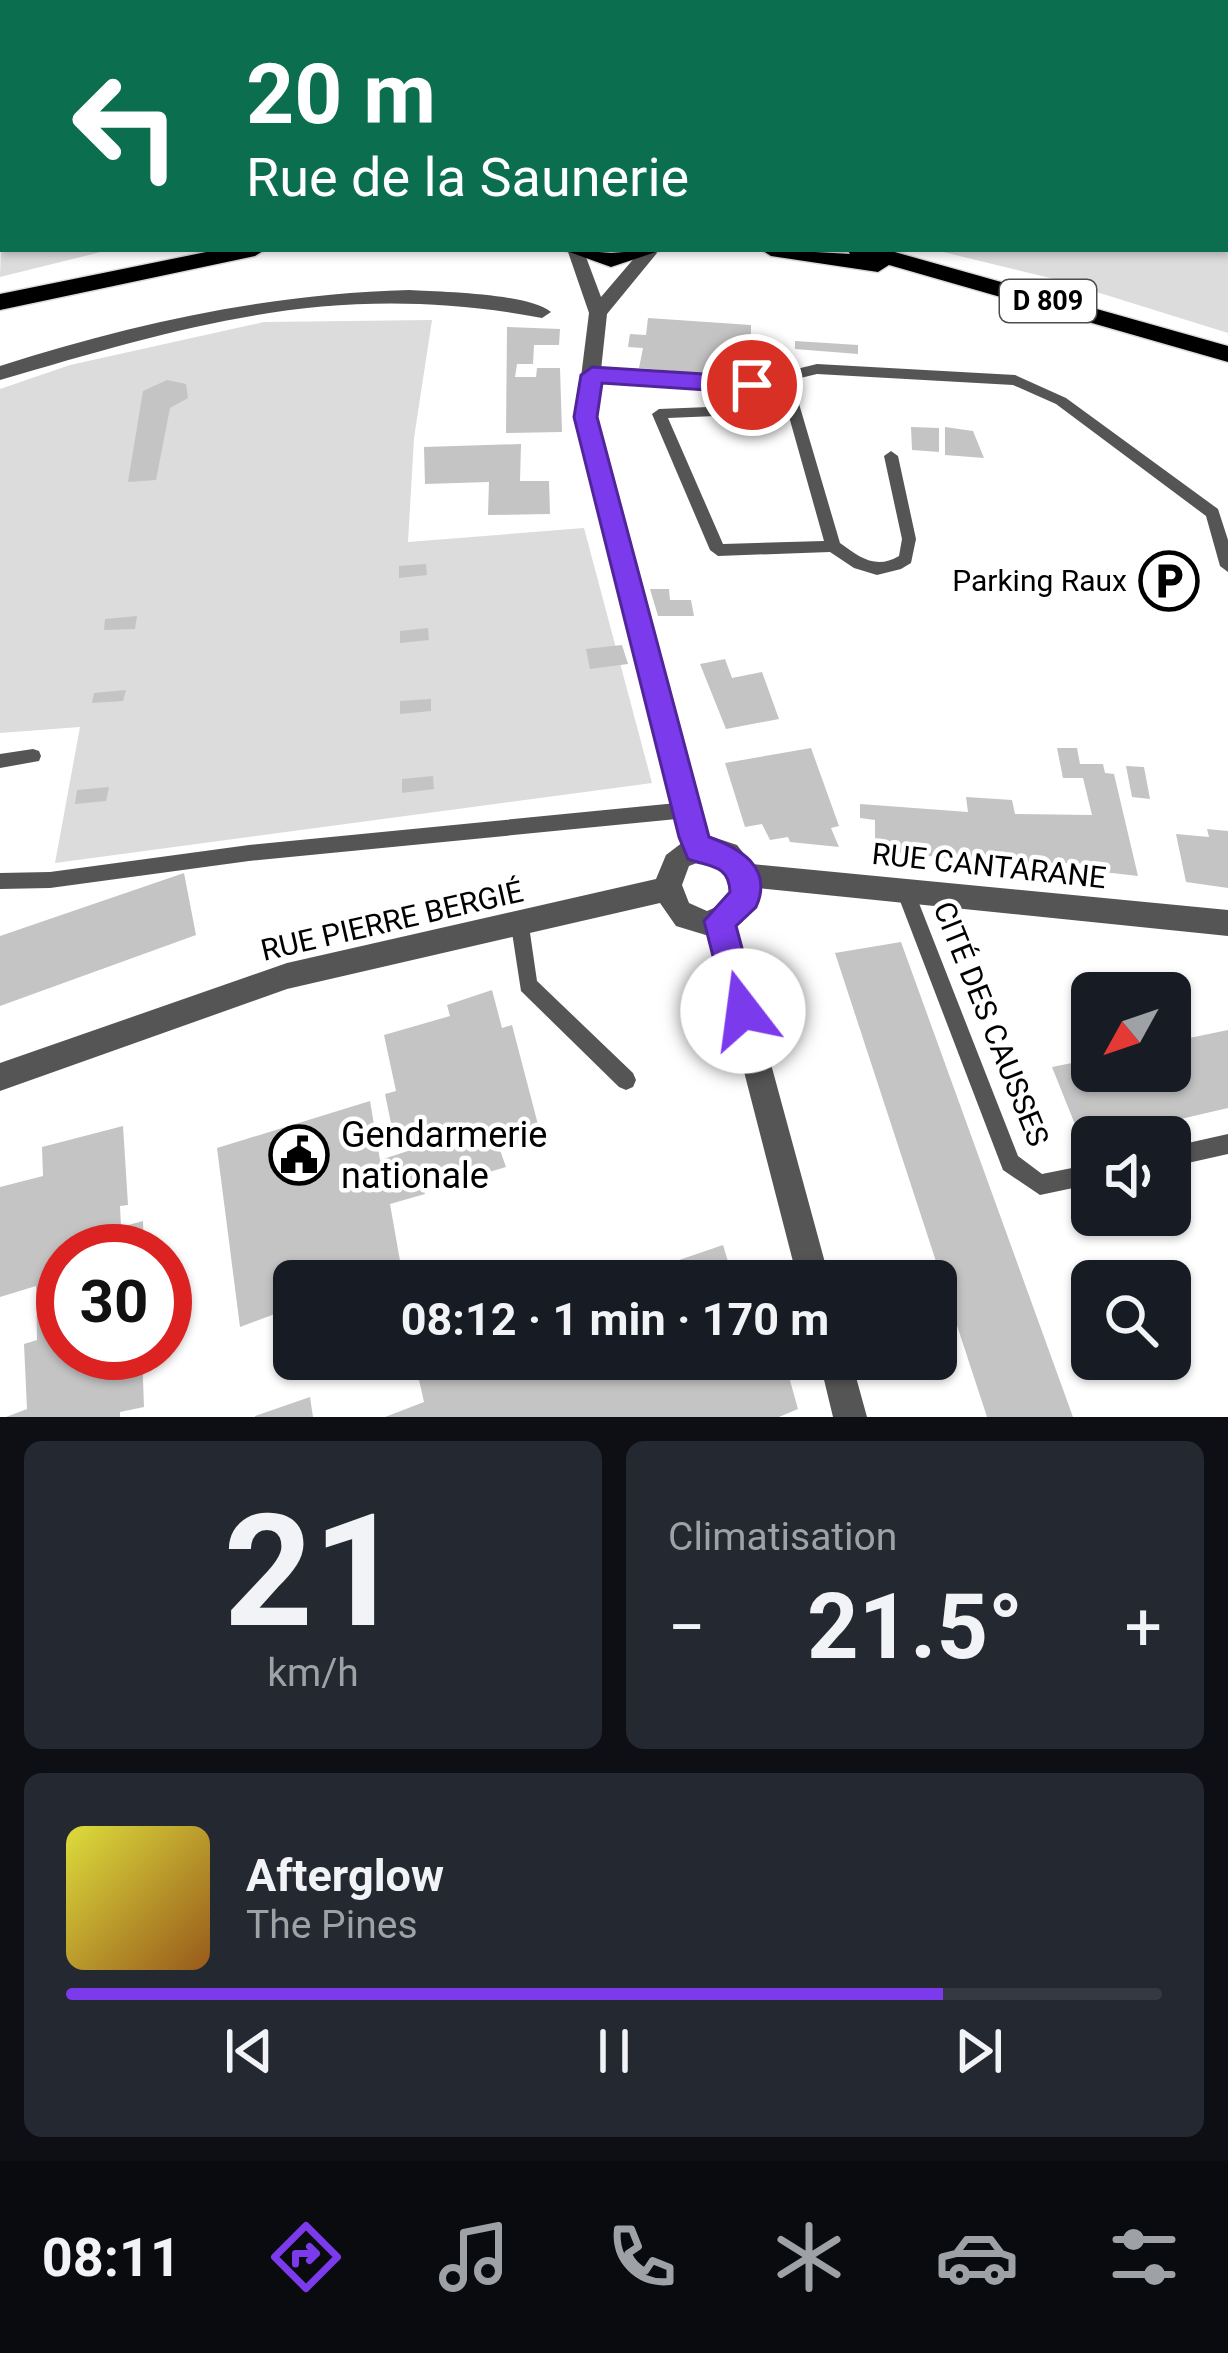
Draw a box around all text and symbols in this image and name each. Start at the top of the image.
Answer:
text: 20 m [246,45,436,144]
icon: left [48,48,204,204]
text: Rue de la Saunerie [246,146,689,209]
road number: D 809 [1000,280,1096,322]
pin [701,334,803,436]
icon: arrive [719,352,785,418]
parking icon: Parking Raux [1138,550,1200,612]
place label: Parking Raux [952,563,1127,598]
street label: RUE CANTARANE [870,836,1108,895]
street label: RUE PIERRE BERGIÉ [257,873,526,968]
street label: CITÉ DES CAUSSES [926,897,1056,1151]
position arrow [680,948,806,1074]
north arrow [1071,972,1191,1092]
map controls [1071,972,1191,1380]
place label: Gendarmerie nationale [341,1114,547,1197]
button: sound [1071,1116,1191,1236]
public building icon: Gendarmerie nationale [268,1124,330,1186]
speed limit sign: 30 [36,1224,192,1380]
button: search [1071,1260,1191,1380]
text: 08:12 · 1 min · 170 m [401,1293,829,1346]
text: 21 [223,1480,403,1663]
text: Climatisation [668,1514,897,1560]
text: 21.5° [807,1575,1023,1680]
text: − [668,1589,706,1666]
text: + [1125,1589,1162,1666]
text: km/h [267,1650,359,1696]
text: Afterglow [246,1849,444,1902]
text: The Pines [246,1902,418,1948]
icon: previous [216,2018,282,2084]
icon: pause [581,2018,647,2084]
icon: next [946,2018,1012,2084]
icon: directions [264,2215,348,2299]
icon: music [432,2215,516,2299]
icon: phone [600,2215,684,2299]
icon: climate [767,2215,851,2299]
icon: car [935,2215,1019,2299]
icon: filters [1102,2215,1186,2299]
text: 08:11 [42,2226,181,2289]

